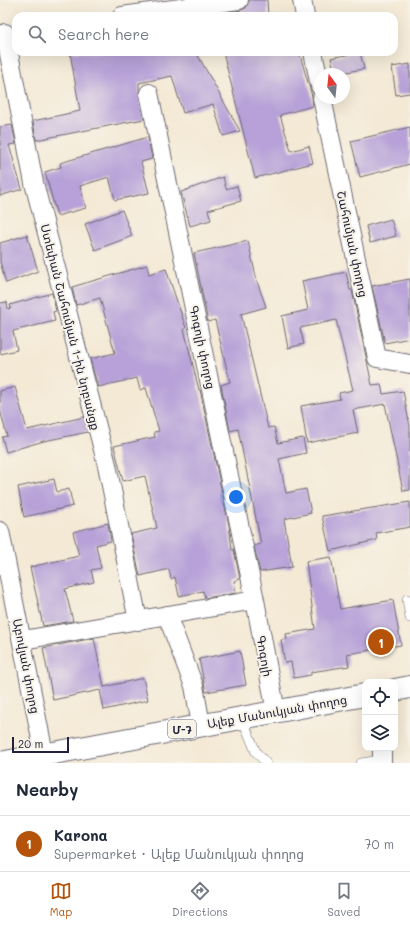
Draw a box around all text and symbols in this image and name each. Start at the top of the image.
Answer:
search box [12,12,398,56]
icon: search [26,23,48,45]
text: Search here [58,24,149,44]
north arrow [314,68,350,104]
street label: Շահումյան փողոց [334,189,372,299]
street label: Ստեփան Շահումյան 1-ին նրբանցք [38,222,104,432]
street label: Գոգոլի փողոց [186,304,220,390]
your location [226,487,246,507]
street label: Աբովյան փողոց [10,617,44,715]
pin: 1 [368,627,394,657]
street label: Գոգոլի [253,634,277,678]
map controls [362,679,398,751]
button: locate [362,679,398,715]
street label: Ալեք Մանուկյան փողոց [206,691,348,731]
button: layers [362,715,398,751]
road number: Մ-7 [168,720,196,738]
scale bar [12,735,69,754]
text: 20 m [18,736,43,751]
text: Nearby [16,778,78,800]
text: Karona [54,825,108,845]
text: 1 [26,835,32,852]
text: 70 m [364,835,394,852]
text: Supermarket · Ալեք Մանուկյան փողոց [54,845,304,862]
tab: Map [50,880,72,919]
tab: Directions [172,880,228,919]
tab: Saved [327,880,360,919]

